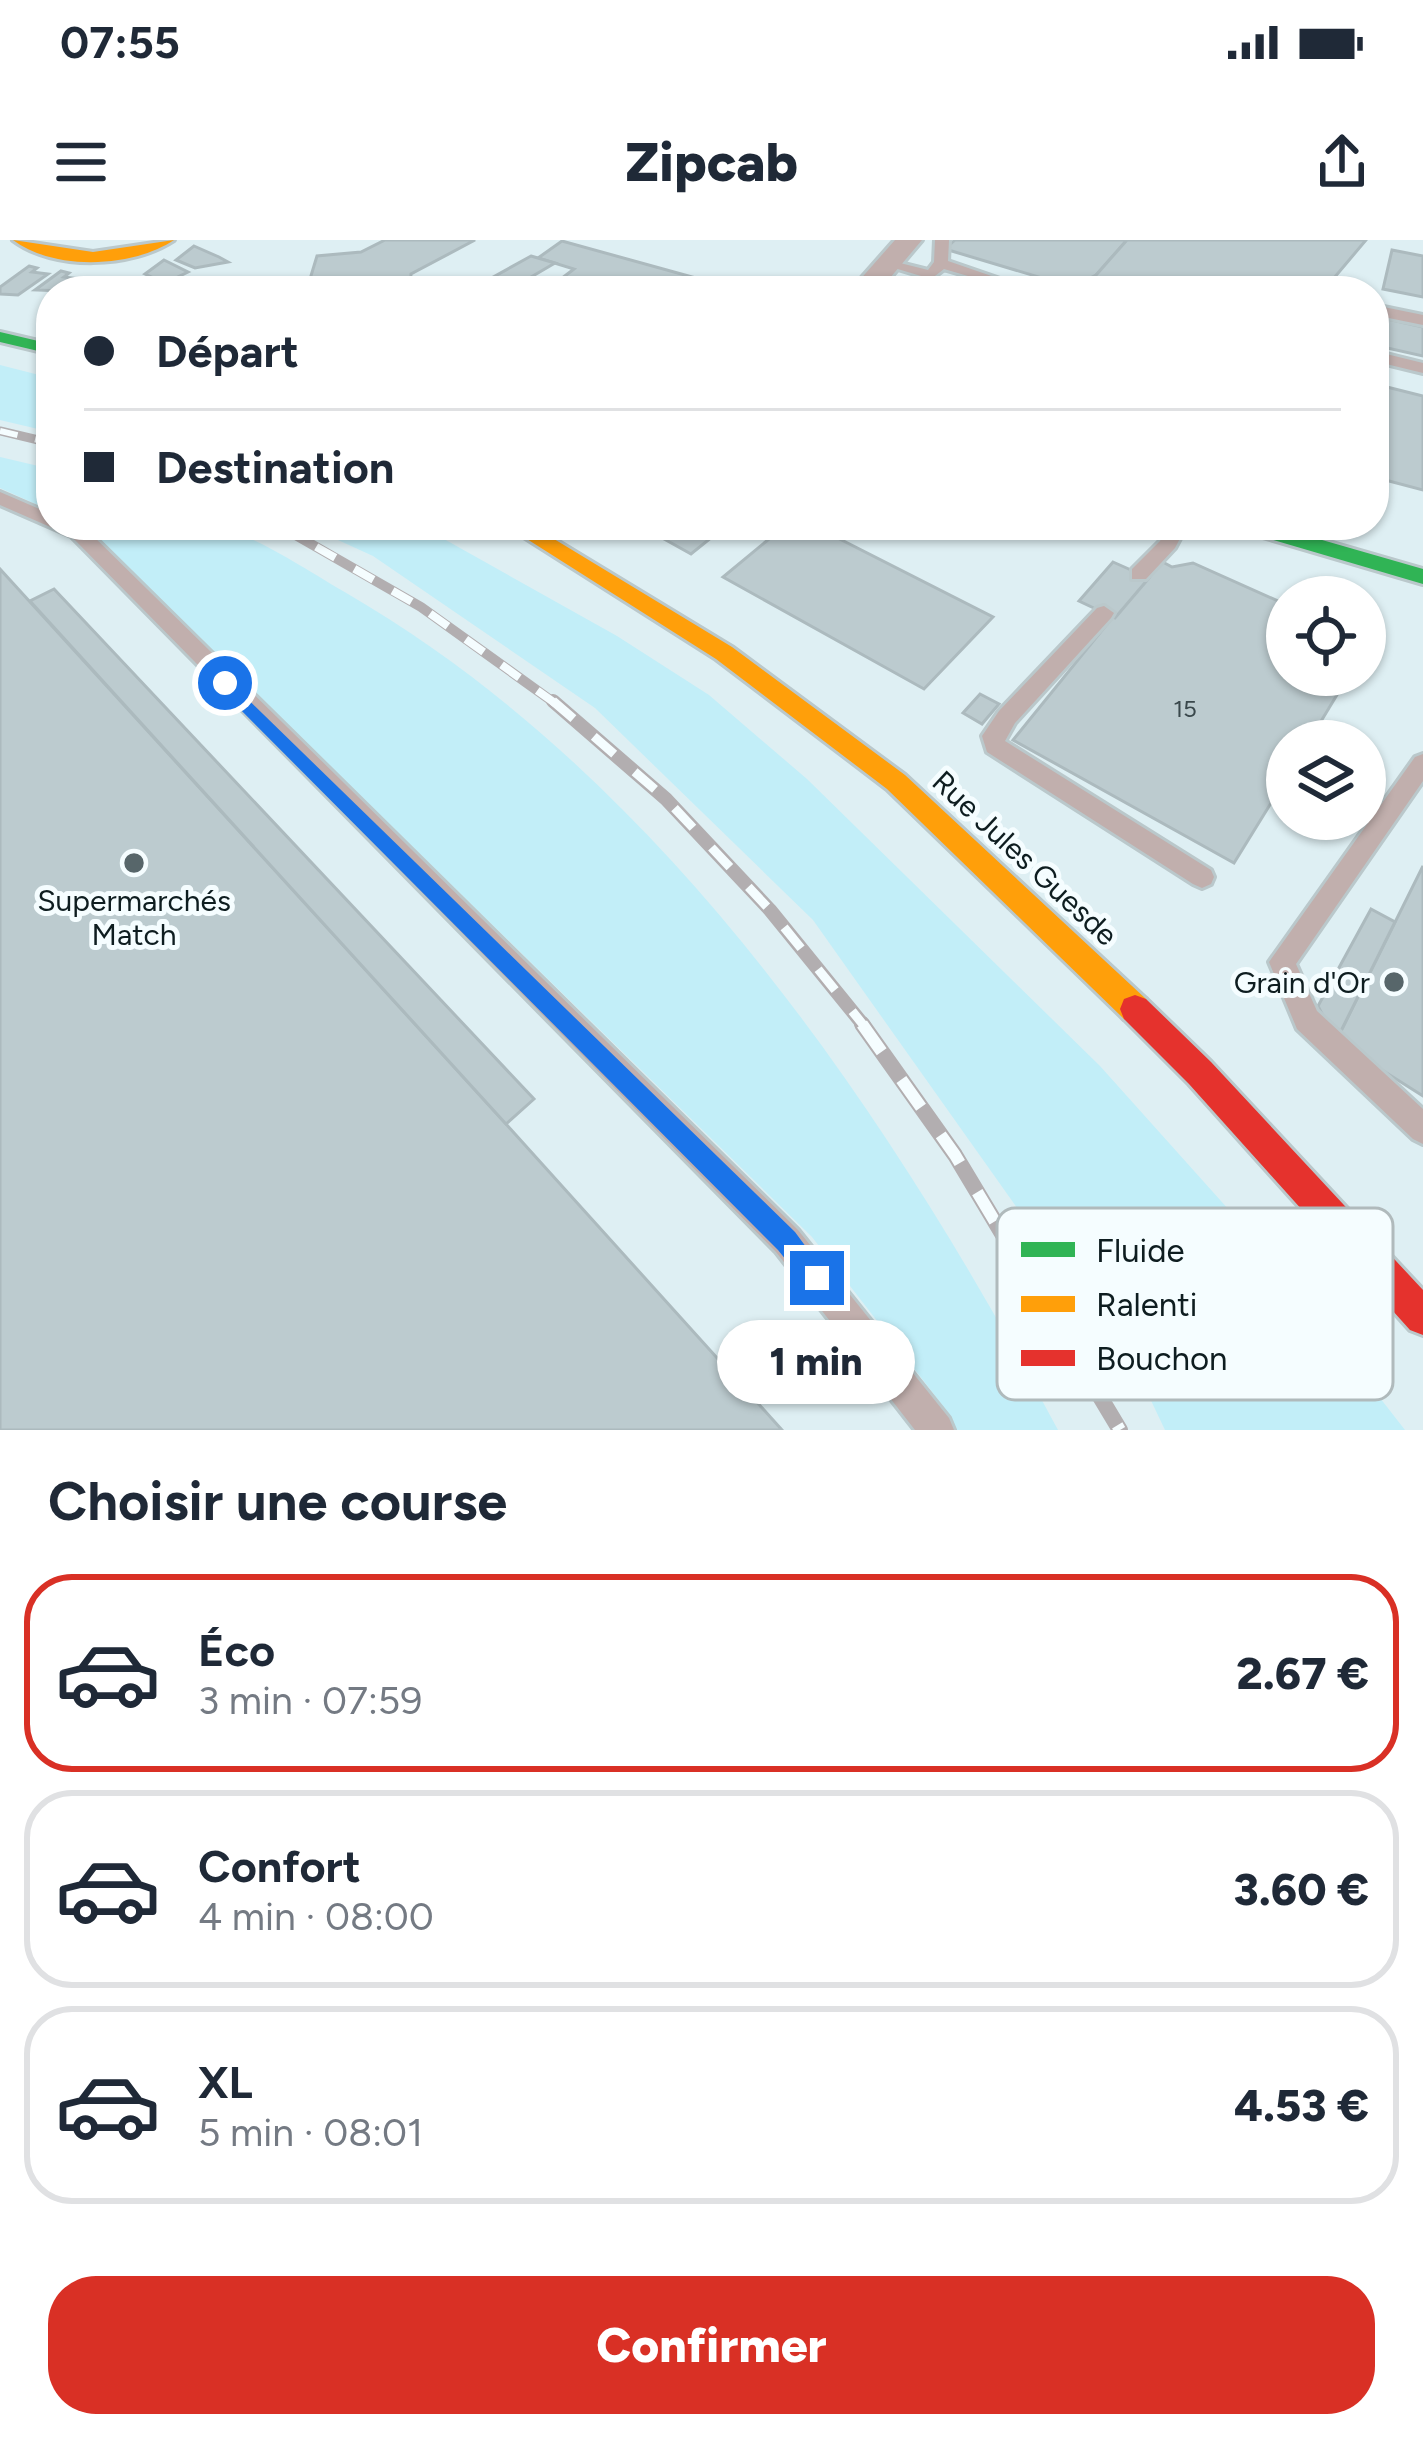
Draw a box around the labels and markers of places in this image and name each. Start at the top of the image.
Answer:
marker: Supermarchés Match [121,850,147,876]
place label: Supermarchés Match [37,882,231,953]
place label: Grain d'Or [1234,964,1370,1001]
marker: Grain d'Or [1381,969,1407,995]

